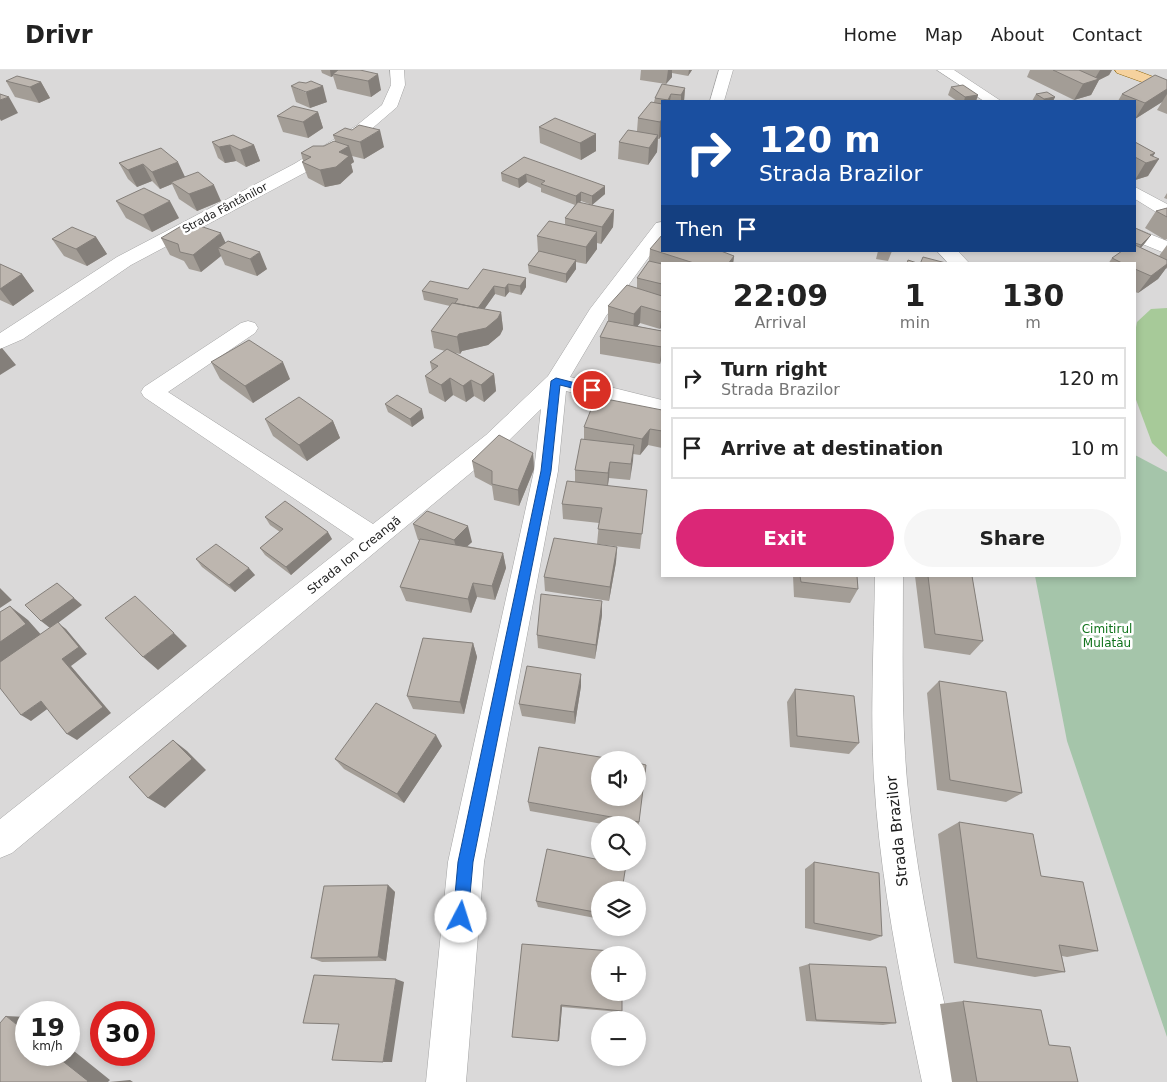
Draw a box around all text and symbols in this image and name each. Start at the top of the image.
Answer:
text: Drivr [25,21,92,49]
text: Home [844,24,897,45]
text: Map [925,24,963,45]
text: About [991,24,1044,45]
text: Contact [1072,24,1142,45]
icon: right [676,120,741,185]
text: 120 m [759,120,881,160]
text: Strada Brazilor [759,161,922,186]
street label: Strada Fântânilor [180,180,270,236]
icon: arrive [733,215,761,243]
text: Then [676,218,723,240]
text: 22:09 [733,278,828,313]
text: 1 [904,278,925,313]
text: 130 [1002,278,1064,313]
text: Arrival [754,313,806,332]
text: min [900,313,930,332]
text: m [1025,313,1041,332]
text: Turn right [721,358,827,380]
icon: right [678,364,706,392]
text: 120 m [1058,367,1119,389]
pin [571,369,613,411]
icon: arrive [578,376,606,404]
text: Strada Brazilor [721,380,840,399]
icon: arrive [678,434,706,462]
text: Arrive at destination [721,437,943,459]
text: 10 m [1070,437,1119,459]
button: Exit [676,509,894,567]
button: Share [904,509,1121,567]
street label: Strada Ion Creangă [304,513,404,597]
park label: Cimitirul Mulatău [1082,622,1132,650]
map controls [591,751,646,1066]
button: sound [591,751,646,806]
street label: Strada Brazilor [882,774,912,887]
button: search [591,816,646,871]
button: layers [591,881,646,936]
position arrow [434,890,486,942]
button: + [591,946,646,1001]
speed limit sign: 30 [90,1001,155,1066]
button: − [591,1011,646,1066]
text: 19 [30,1013,65,1042]
text: km/h [32,1039,63,1053]

